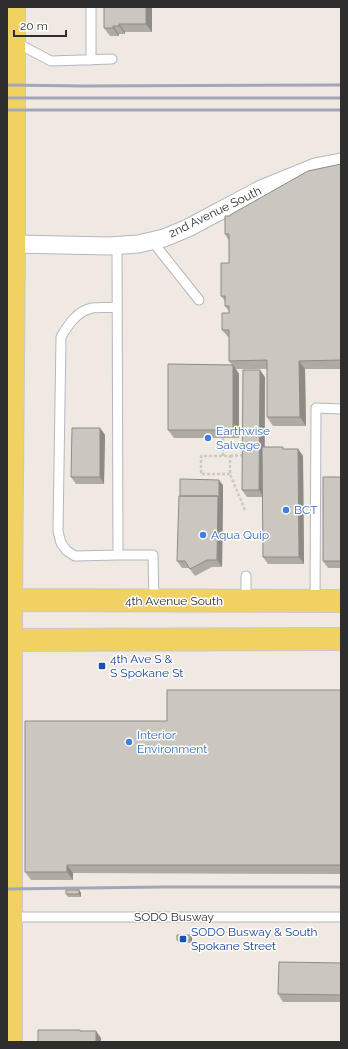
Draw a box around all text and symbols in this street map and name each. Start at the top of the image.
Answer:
scale bar [14,12,66,38]
text: 20 m [20,19,48,33]
street label: 2nd Avenue South [166,184,264,240]
place label: Earthwise Salvage [216,424,270,452]
marker: Earthwise Salvage [203,433,213,443]
place label: BCT [294,503,318,517]
marker: BCT [281,505,291,515]
place label: Aqua Quip [211,528,269,542]
marker: Aqua Quip [198,530,208,540]
street label: 4th Avenue South [125,594,223,608]
place label: 4th Ave S & S Spokane St [110,652,183,680]
marker: 4th Ave S & S Spokane St [97,661,107,671]
place label: Interior Environment [137,728,207,756]
marker: Interior Environment [124,737,134,747]
street label: SODO Busway [134,910,215,924]
place label: SODO Busway & South Spokane Street [191,925,318,953]
marker: SODO Busway & South Spokane Street [178,934,188,944]

